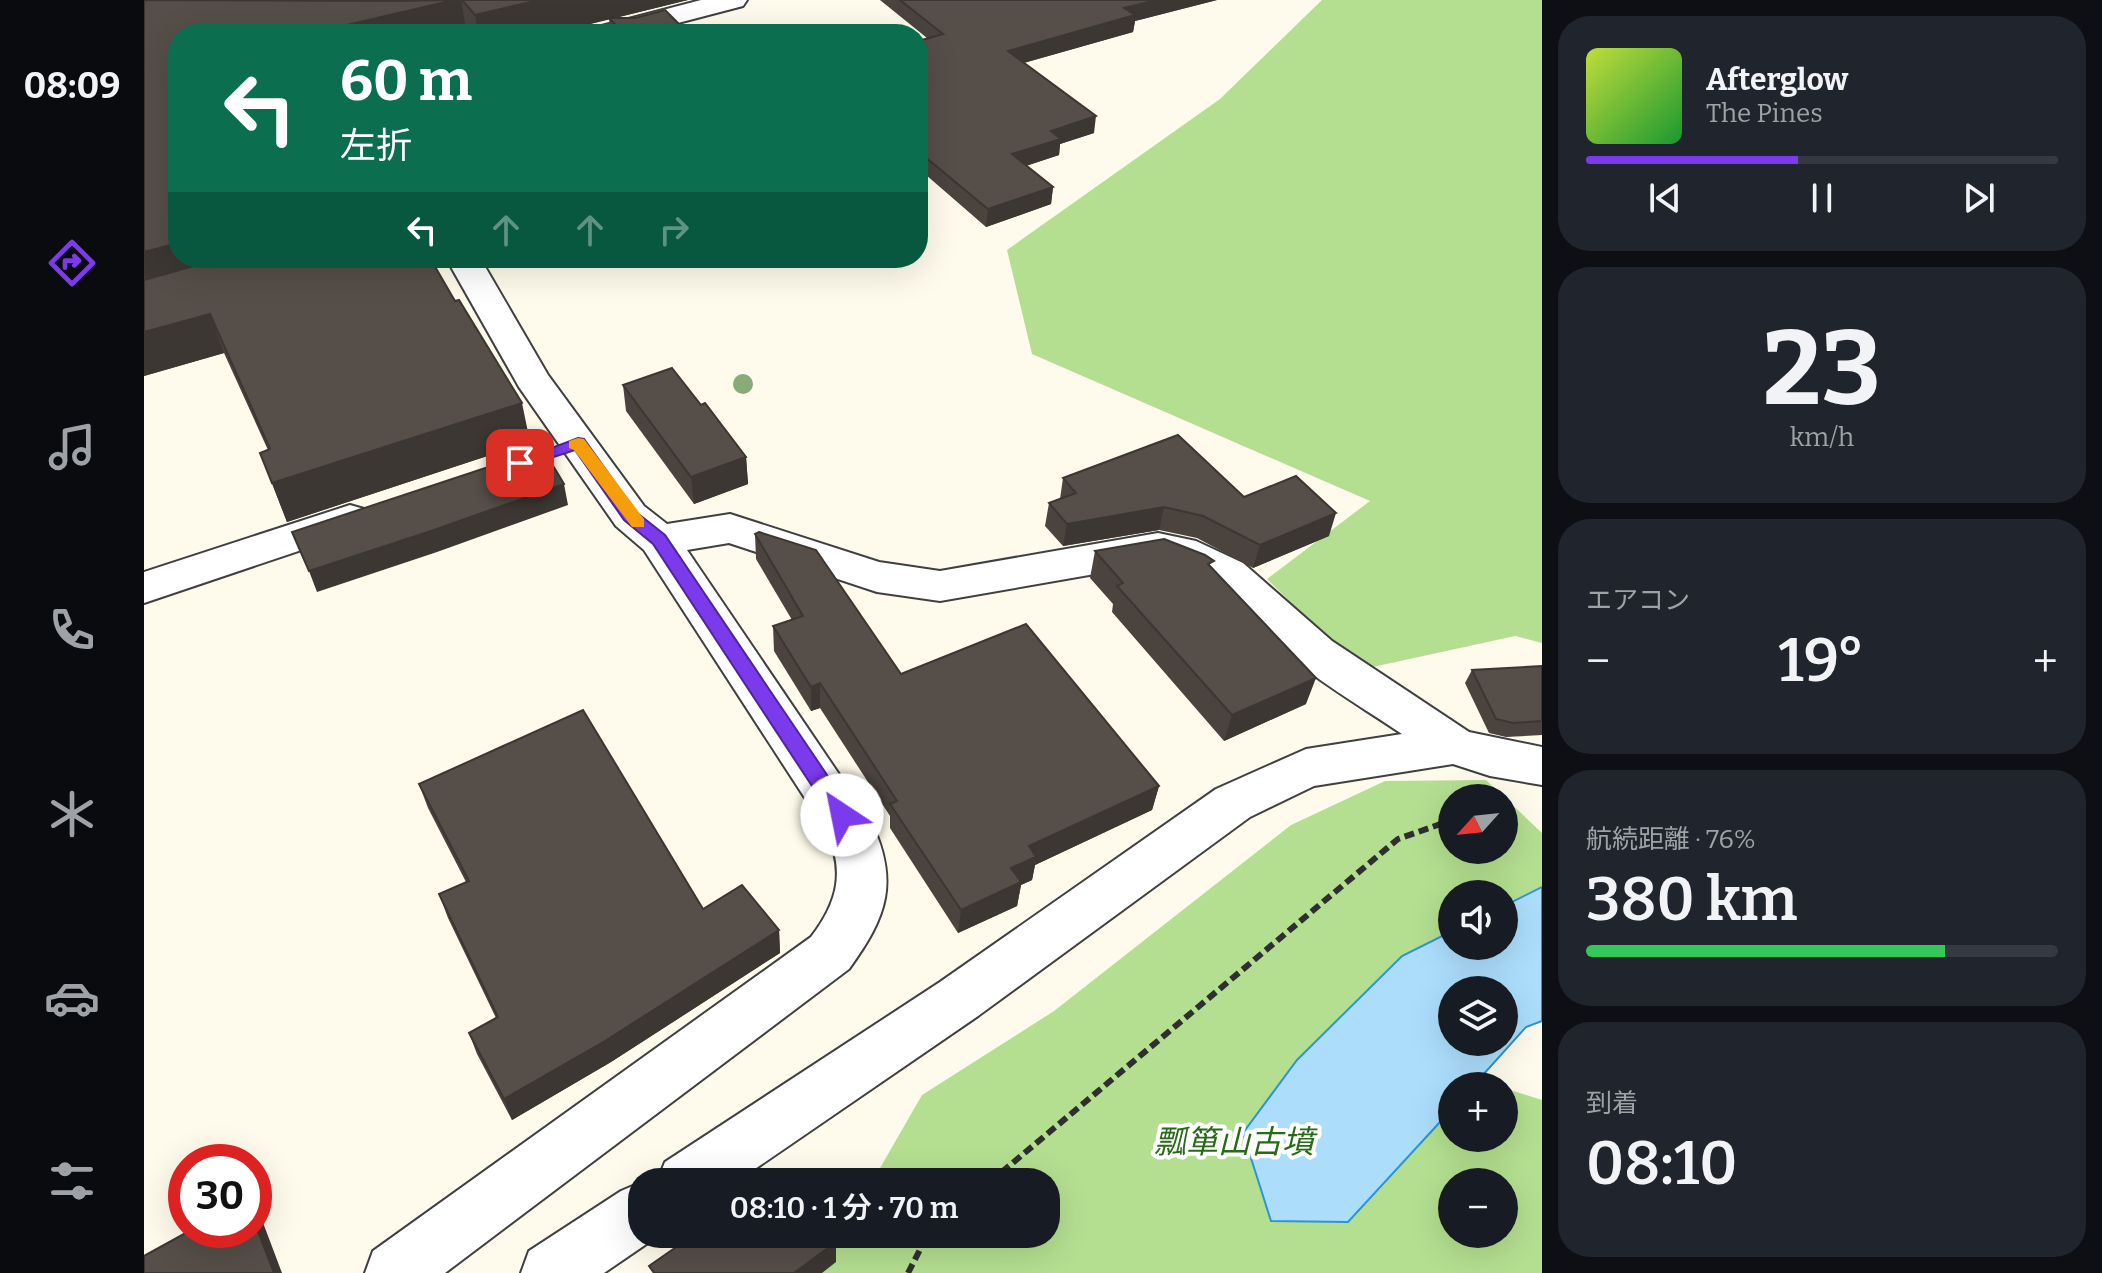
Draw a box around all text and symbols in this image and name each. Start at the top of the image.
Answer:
text: 60 m [340,48,472,115]
icon: left [208,56,312,160]
text: Afterglow [1706,62,1848,98]
text: 08:09 [23,64,121,108]
text: The Pines [1706,98,1823,129]
text: 左折 [340,124,412,168]
icon: previous [1643,176,1687,220]
icon: pause [1800,176,1844,220]
icon: next [1957,176,2001,220]
icon: left [400,208,444,252]
icon: ahead [484,208,528,252]
icon: ahead [568,208,612,252]
icon: right [652,208,696,252]
icon: directions [44,235,100,291]
text: 23 [1763,307,1881,432]
icon: music [44,419,100,475]
text: km/h [1790,422,1854,453]
pin [486,429,554,497]
icon: arrive [498,441,542,485]
text: エアコン [1586,585,1690,616]
icon: phone [44,602,100,658]
text: 19° [1778,625,1865,697]
text: − [1586,635,1610,688]
text: + [2033,635,2058,688]
position arrow [800,773,884,857]
north arrow [1438,784,1518,864]
map controls [1438,784,1518,1248]
icon: climate [44,786,100,842]
text: 航続距離 · 76% [1586,824,1756,855]
text: 380 km [1586,864,1797,936]
button: sound [1438,880,1518,960]
icon: car [44,970,100,1026]
button: layers [1438,976,1518,1056]
button: + [1438,1072,1518,1152]
text: 到着 [1586,1088,1638,1119]
park label: 瓢箪山古墳 [1154,1123,1318,1161]
text: 08:10 [1586,1128,1738,1200]
speed limit sign: 30 [168,1144,272,1248]
icon: filters [44,1153,100,1209]
button: − [1438,1168,1518,1248]
text: 08:10 · 1 分 · 70 m [730,1190,958,1226]

